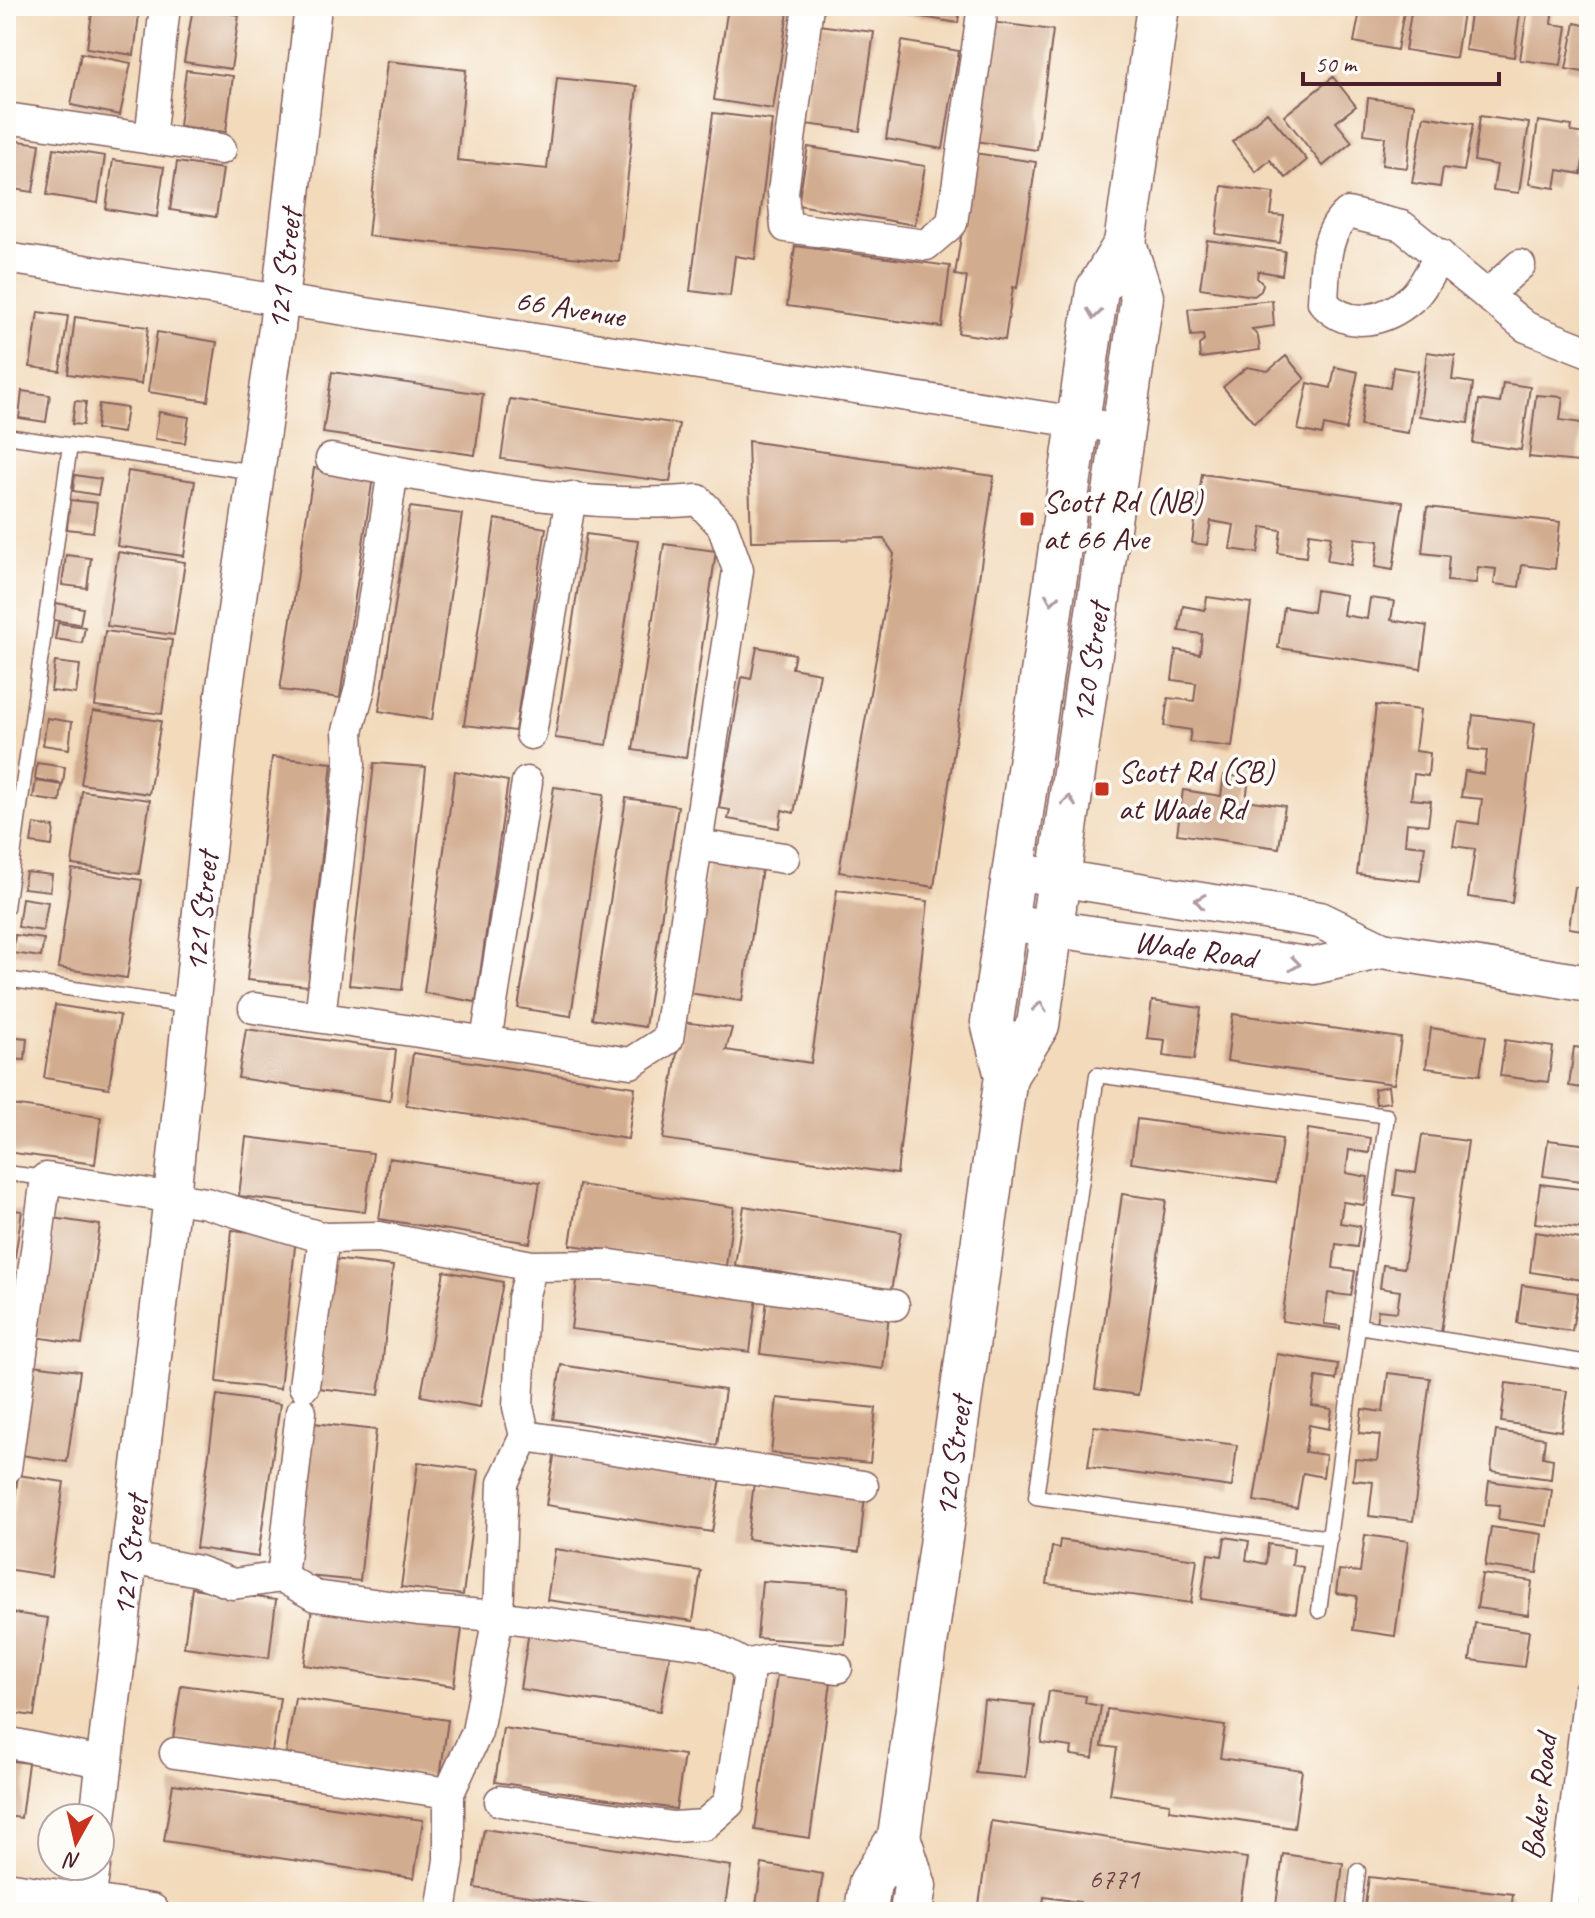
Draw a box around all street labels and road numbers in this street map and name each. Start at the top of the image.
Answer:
street label: 121 Street [256,203,311,332]
street label: 66 Avenue [512,279,630,337]
street label: 120 Street [1061,596,1119,726]
street label: 121 Street [174,845,228,974]
street label: Wade Road [1132,920,1264,979]
street label: 120 Street [924,1389,982,1519]
street label: 121 Street [102,1489,157,1618]
street label: Baker Road [1511,1728,1568,1862]

